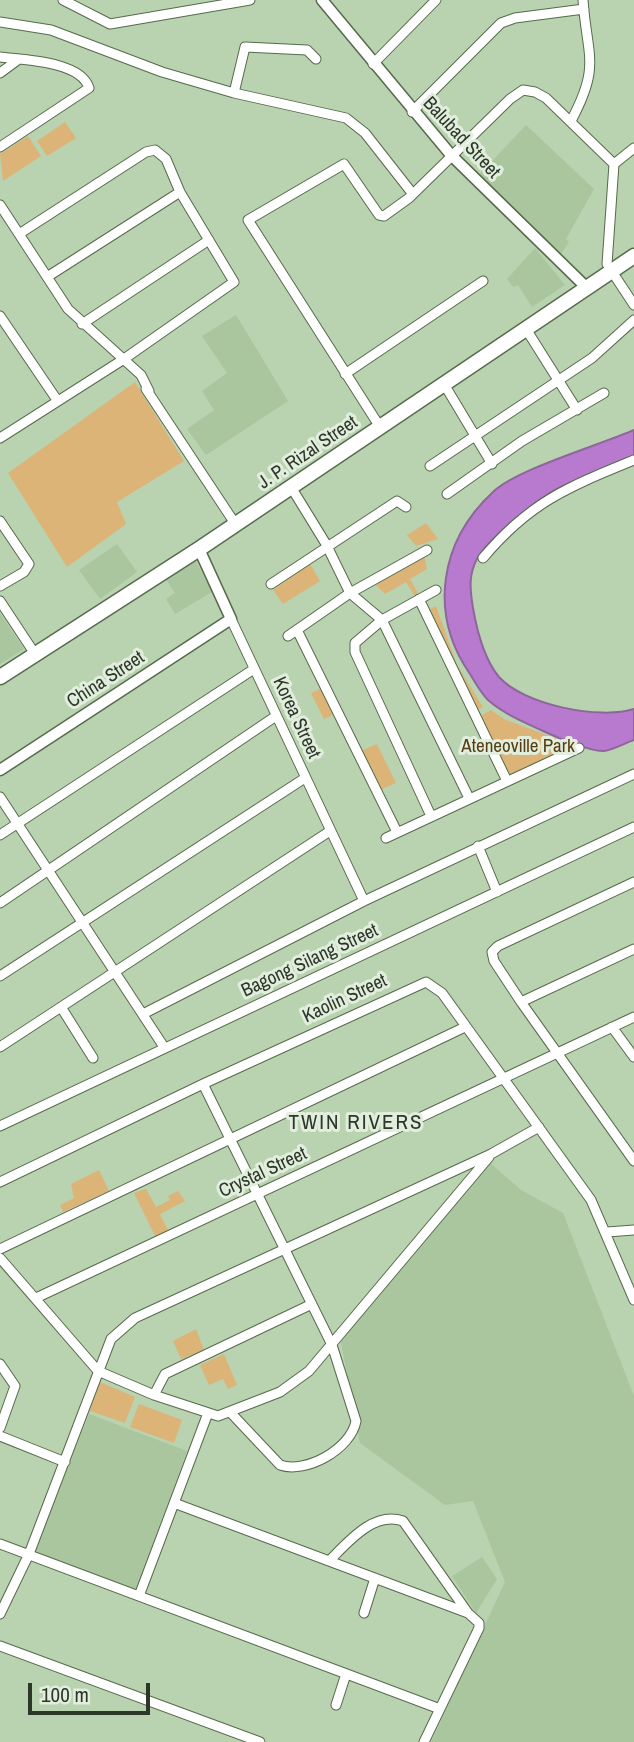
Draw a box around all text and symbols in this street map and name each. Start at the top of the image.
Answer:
street label: Balubad Street [418,93,504,183]
street label: J. P. Rizal Street [254,411,362,495]
street label: China Street [63,647,149,713]
street label: Korea Street [267,674,325,762]
park label: Ateneoville Park [461,736,575,758]
street label: Bagong Silang Street [238,919,382,1003]
street label: Kaolin Street [299,970,391,1028]
district label: TWIN RIVERS [290,1110,422,1136]
street label: Crystal Street [215,1143,311,1203]
scale bar [32,1668,154,1712]
text: 100 m [41,1680,89,1709]

